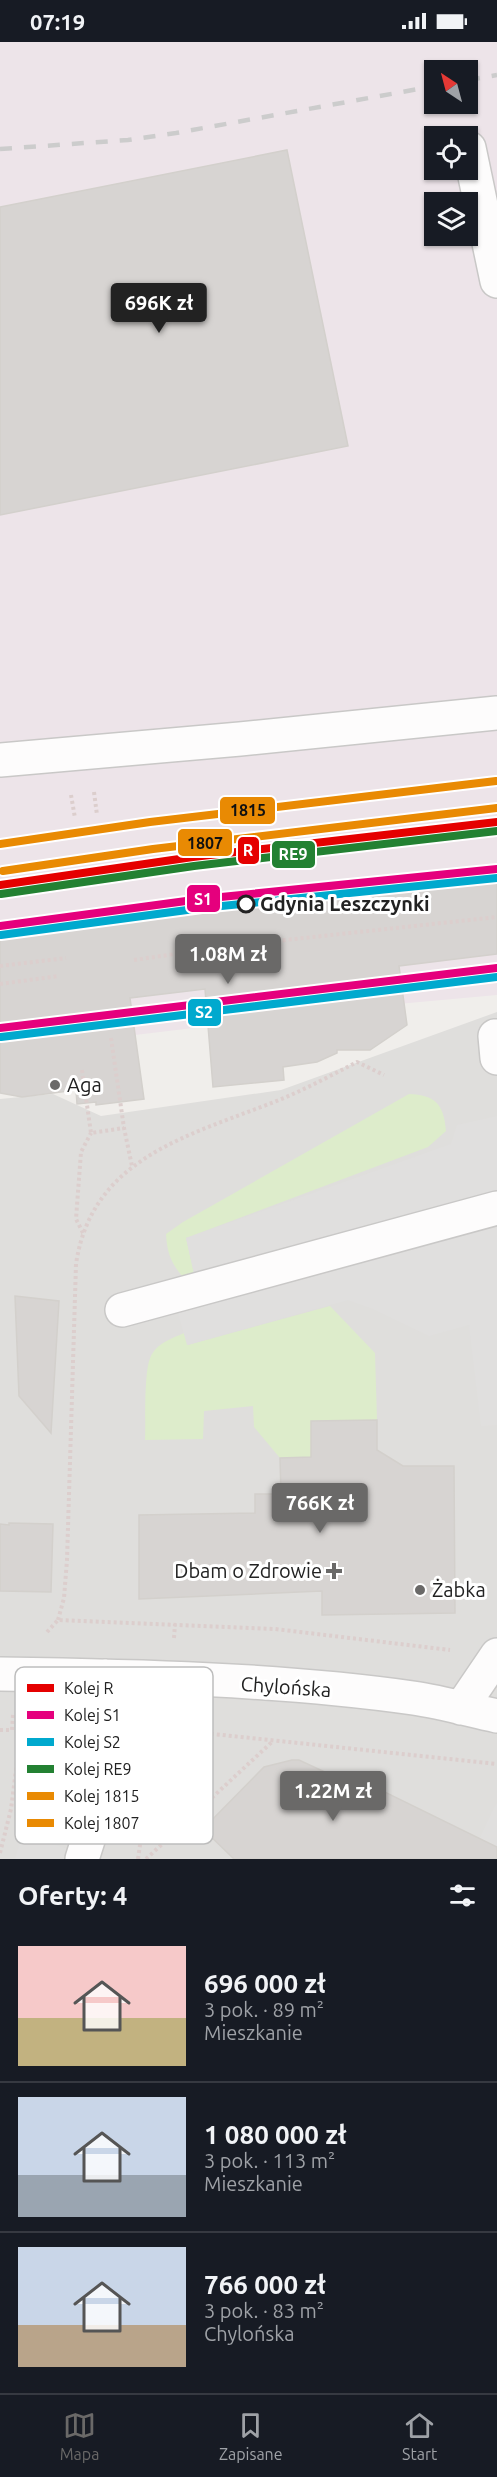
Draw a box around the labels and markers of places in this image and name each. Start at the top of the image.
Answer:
pin: 696K zł [104,283,214,334]
place label: Gdynia Leszczynki [260,892,430,915]
marker: Gdynia Leszczynki [237,895,255,913]
pin: 1.08M zł [166,934,290,985]
place label: Aga [67,1073,102,1096]
marker: Aga [48,1078,62,1092]
pin: 766K zł [265,1483,375,1534]
place label: Dbam o Zdrowie [174,1559,322,1582]
marker: Dbam o Zdrowie [327,1564,341,1578]
place label: Żabka [432,1578,486,1601]
marker: Żabka [413,1583,427,1597]
pin: 1.22M zł [271,1771,395,1822]

